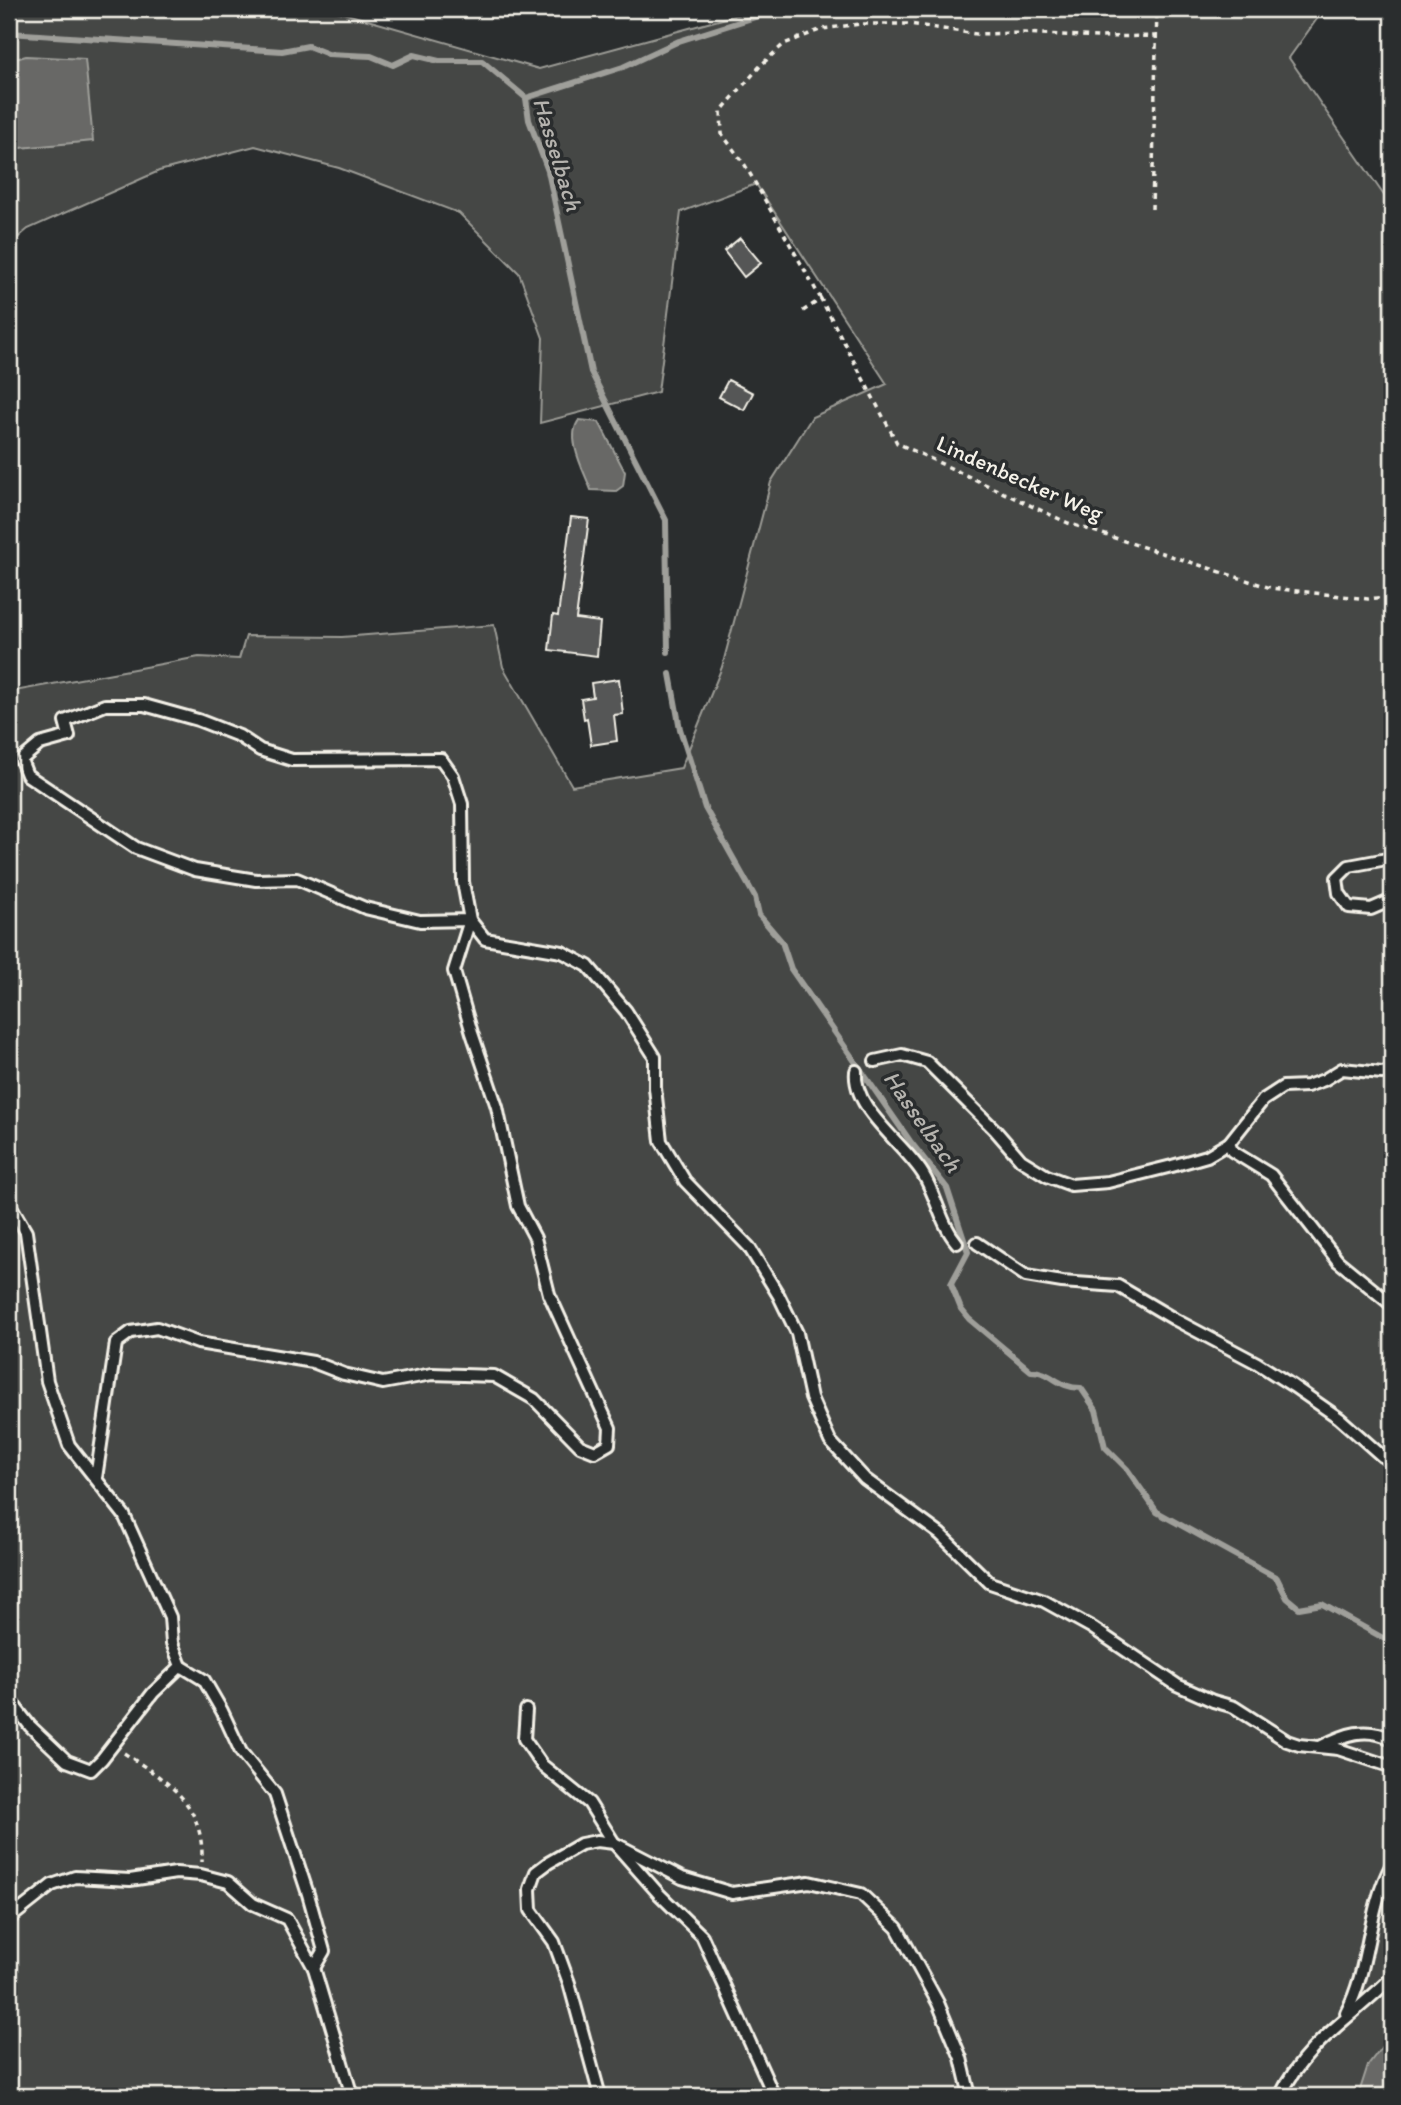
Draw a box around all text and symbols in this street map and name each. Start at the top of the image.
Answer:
water label: Hasselbach [527,94,589,215]
street label: Lindenbecker Weg [932,429,1108,527]
water label: Hasselbach [877,1065,969,1178]

